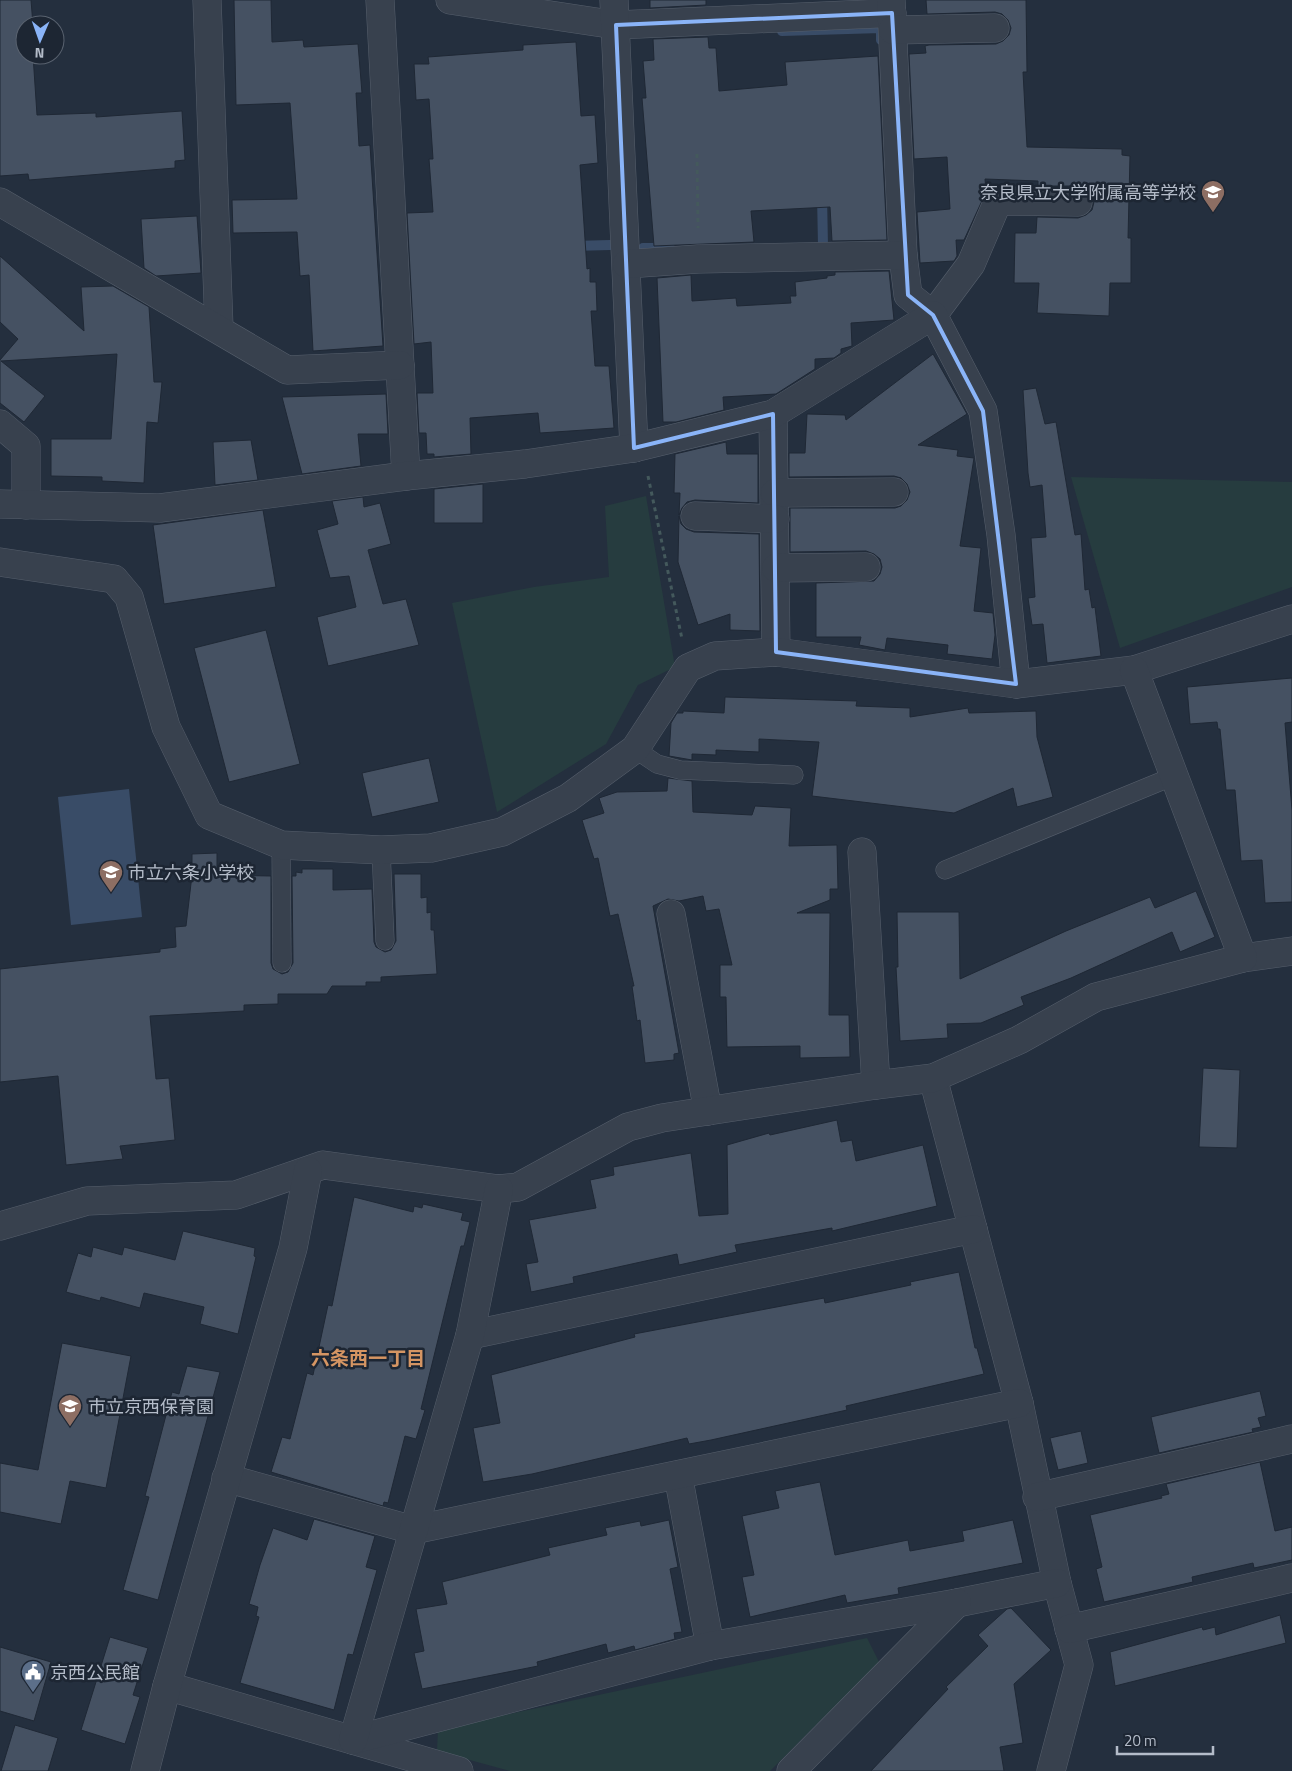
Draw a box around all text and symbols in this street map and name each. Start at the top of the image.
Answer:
north arrow [15,15,65,65]
text: N [34,43,45,64]
place label: 奈良県立大学附属高等学校 [980,179,1196,206]
school or university icon: 奈良県立大学附属高等学校 [1200,179,1226,213]
school or university icon: 市立六条小学校 [98,859,124,893]
place label: 市立六条小学校 [128,859,254,886]
district label: 六条西一丁目 [311,1343,425,1372]
school or university icon: 市立京西保育園 [57,1393,83,1427]
place label: 市立京西保育園 [88,1393,214,1420]
public building icon: 京西公民館 [20,1659,46,1693]
place label: 京西公民館 [50,1659,140,1686]
scale bar [1117,1724,1213,1756]
text: 20 m [1124,1729,1157,1752]

